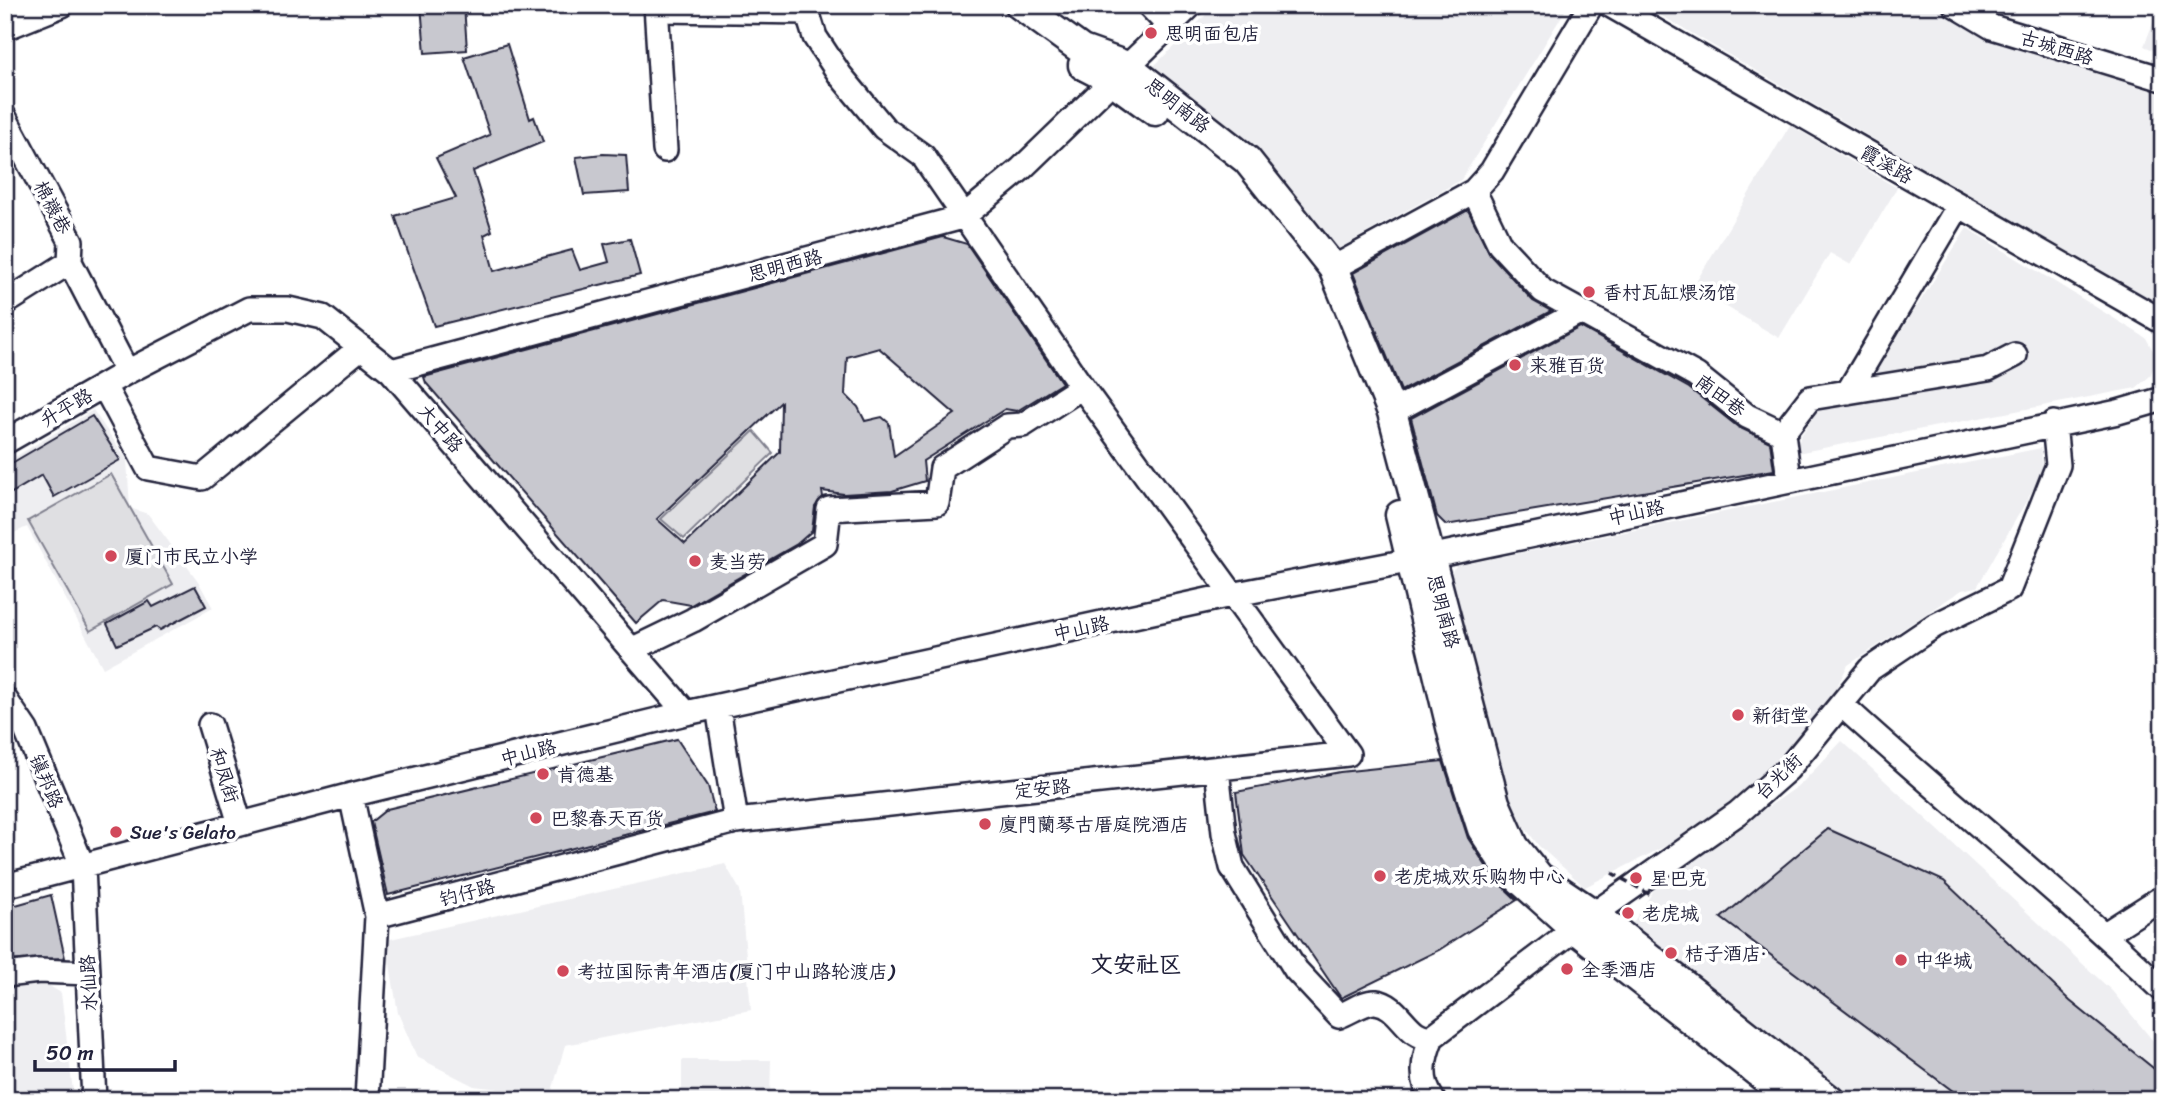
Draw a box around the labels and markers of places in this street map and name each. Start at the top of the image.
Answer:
place label: 思明面包店 [1165,17,1260,50]
marker: 思明面包店 [1143,25,1159,41]
place label: 香村瓦缸煨汤馆 [1603,276,1736,309]
marker: 香村瓦缸煨汤馆 [1581,284,1597,300]
place label: 来雅百货 [1529,349,1605,382]
marker: 来雅百货 [1507,357,1523,373]
place label: 厦门市民立小学 [125,540,258,573]
place label: 麦当劳 [709,545,766,578]
marker: 厦门市民立小学 [103,548,119,564]
marker: 麦当劳 [687,553,703,569]
place label: 新街堂 [1752,699,1809,732]
marker: 新街堂 [1730,707,1746,723]
place label: 肯德基 [557,758,614,791]
marker: 肯德基 [535,766,551,782]
place label: 巴黎春天百货 [550,802,664,835]
place label: 廈門蘭琴古厝庭院酒店 [999,808,1189,841]
marker: 巴黎春天百货 [528,810,544,826]
place label: Sue's Gelato [130,816,236,849]
marker: 廈門蘭琴古厝庭院酒店 [977,816,993,832]
marker: Sue's Gelato [108,824,124,840]
place label: 老虎城欢乐购物中心 [1394,860,1565,893]
place label: 星巴克 [1650,862,1707,895]
marker: 老虎城欢乐购物中心 [1372,868,1388,884]
marker: 星巴克 [1628,870,1644,886]
place label: 老虎城 [1642,897,1699,930]
marker: 老虎城 [1620,905,1636,921]
place label: 桔子酒店· [1685,937,1766,970]
place label: 中华城 [1915,944,1972,977]
marker: 桔子酒店· [1663,945,1679,961]
marker: 中华城 [1893,952,1909,968]
place label: 全季酒店 [1581,953,1657,986]
place label: 考拉国际青年酒店(厦门中山路轮渡店) [577,955,896,988]
marker: 全季酒店 [1559,961,1575,977]
marker: 考拉国际青年酒店(厦门中山路轮渡店) [555,963,571,979]

